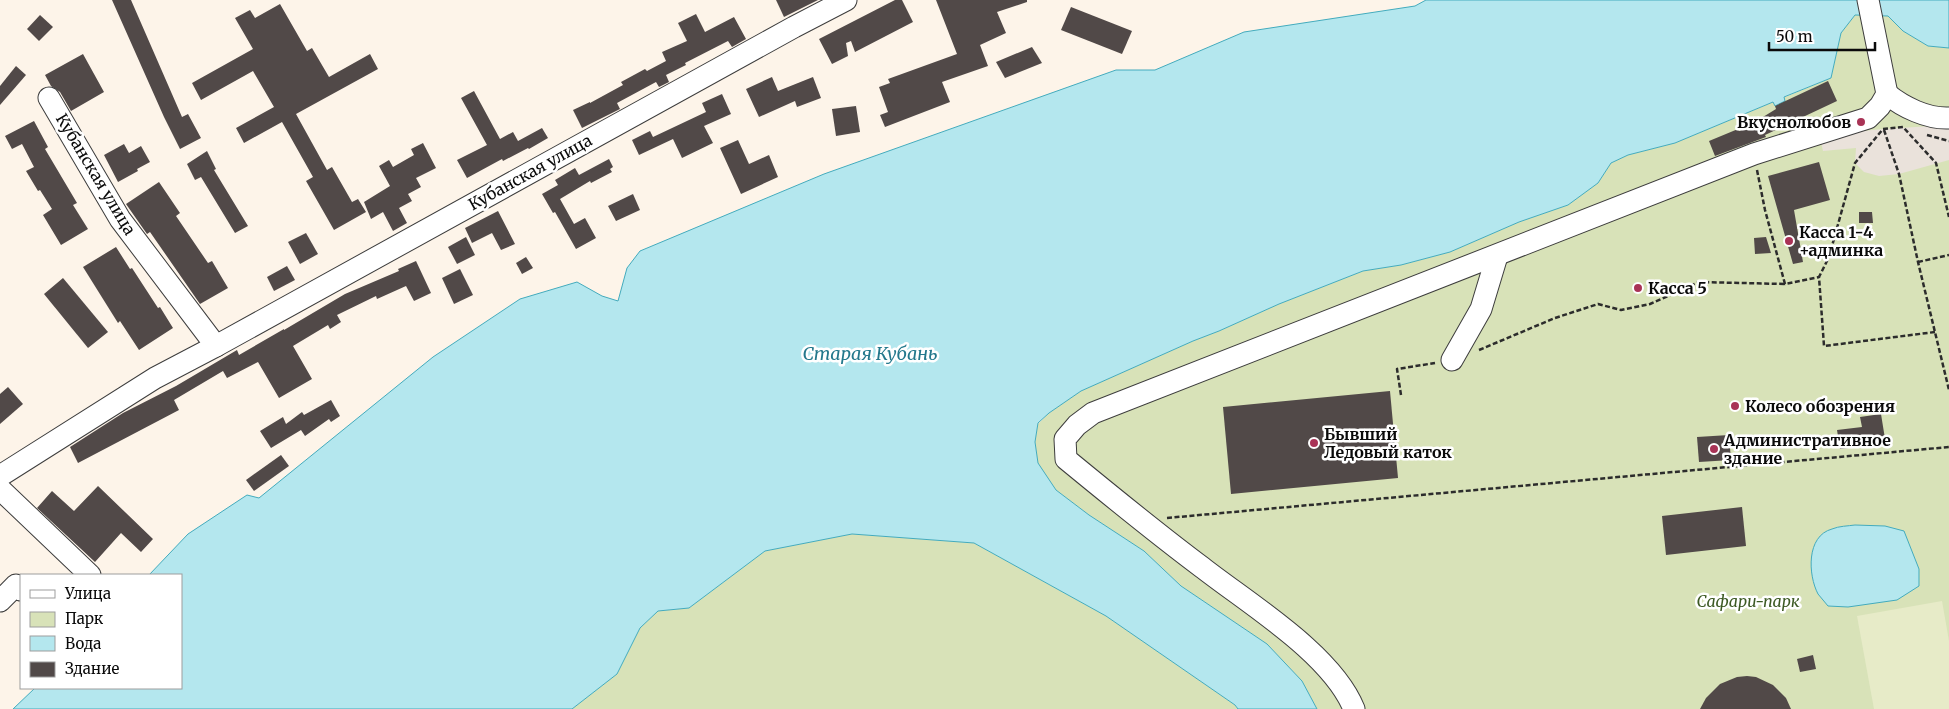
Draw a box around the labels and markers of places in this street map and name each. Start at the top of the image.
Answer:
place label: Вкуснолюбов [1737,112,1851,132]
marker: Вкуснолюбов [1855,116,1867,128]
place label: Касса 1-4 +админка [1799,222,1883,260]
marker: Касса 1-4 +админка [1783,235,1795,247]
place label: Касса 5 [1648,278,1707,298]
marker: Касса 5 [1632,282,1644,294]
place label: Колесо обозрения [1745,396,1895,416]
marker: Колесо обозрения [1729,400,1741,412]
place label: Бывший Ледовый каток [1324,424,1452,462]
place label: Административное здание [1723,430,1891,468]
marker: Бывший Ледовый каток [1308,437,1320,449]
marker: Административное здание [1708,443,1720,455]

